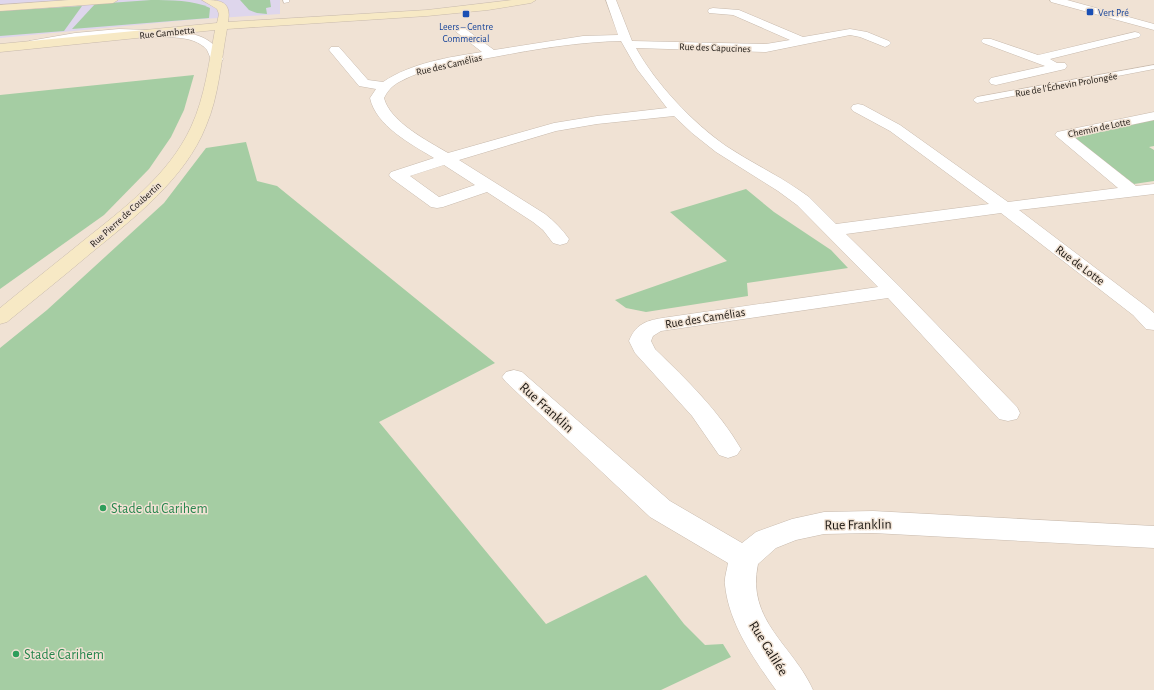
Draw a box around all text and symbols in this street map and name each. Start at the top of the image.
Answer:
marker: Vert Pré [1085,7,1095,17]
place label: Vert Pré [1098,8,1129,18]
marker: Leers – Centre Commercial [461,9,471,19]
place label: Leers – Centre Commercial [439,22,493,44]
street label: Rue Gambetta [139,25,196,41]
street label: Rue des Capucines [679,42,751,54]
street label: Rue des Camélias [415,52,483,77]
street label: Rue de l'Échevin Prolongée [1014,69,1118,99]
street label: Chemin de Lotte [1067,116,1132,139]
street label: Rue Pierre de Coubertin [88,180,163,249]
street label: Rue de Lotte [1053,243,1107,287]
street label: Rue des Camélias [664,306,746,330]
street label: Rue Franklin [517,380,576,435]
place label: Stade du Carihem [111,502,208,516]
marker: Stade du Carihem [98,503,108,513]
street label: Rue Franklin [824,517,892,533]
street label: Rue Galilée [746,619,790,678]
place label: Stade Carihem [24,648,104,662]
marker: Stade Carihem [11,649,21,659]

